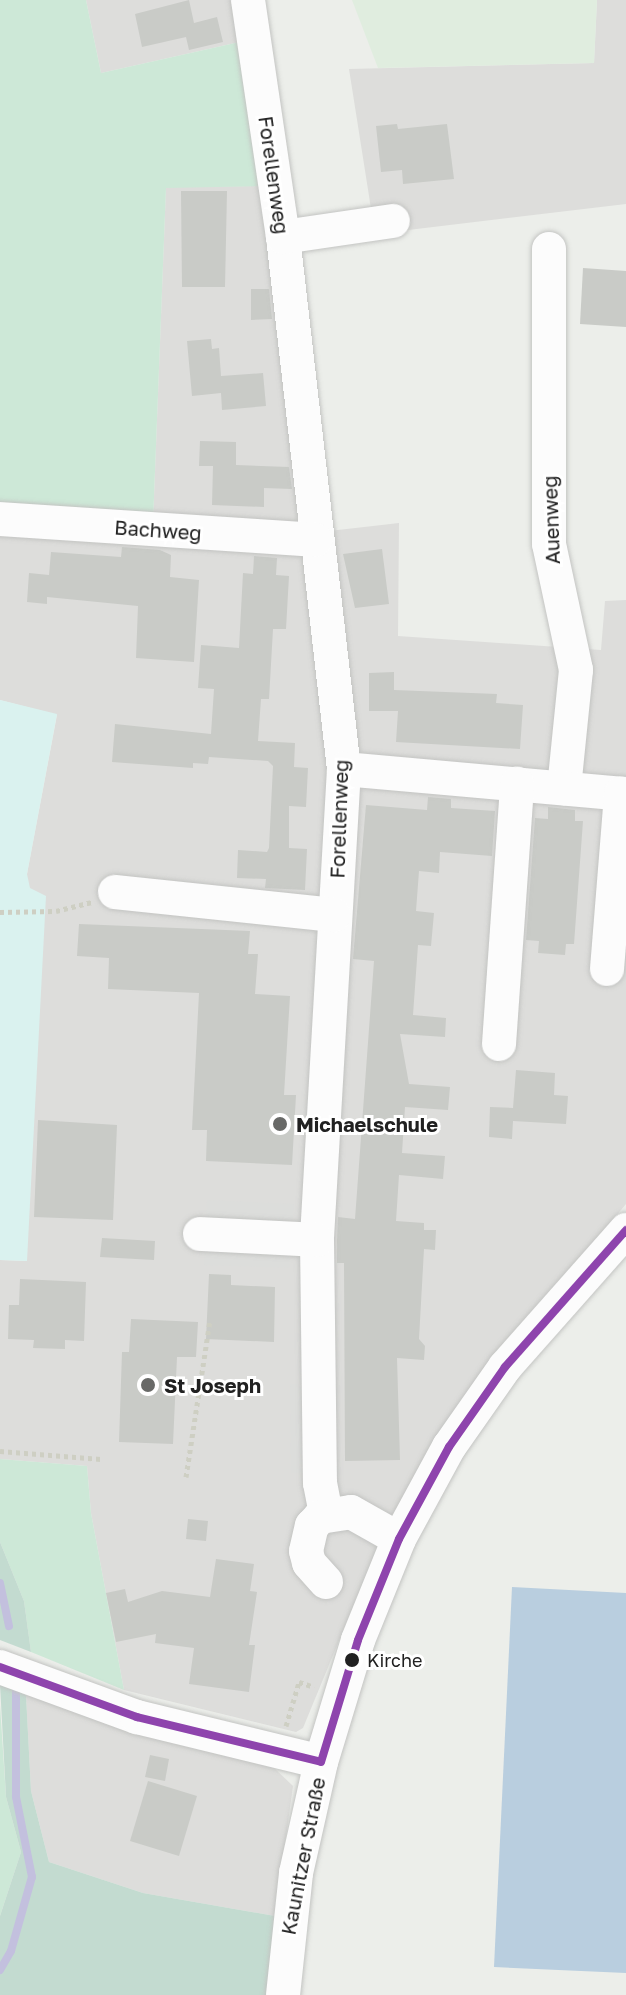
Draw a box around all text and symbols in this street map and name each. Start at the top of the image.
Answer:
street label: Forellenweg [254,114,294,236]
street label: Auenweg [537,475,565,565]
street label: Bachweg [113,515,203,545]
street label: Forellenweg [325,759,353,879]
place label: Michaelschule [296,1112,438,1136]
marker: Michaelschule [271,1115,289,1133]
place label: St Joseph [164,1373,261,1397]
marker: St Joseph [139,1376,157,1394]
place label: Kirche [367,1649,422,1671]
marker: Kirche [344,1652,360,1668]
street label: Kaunitzer Straße [276,1775,330,1937]

